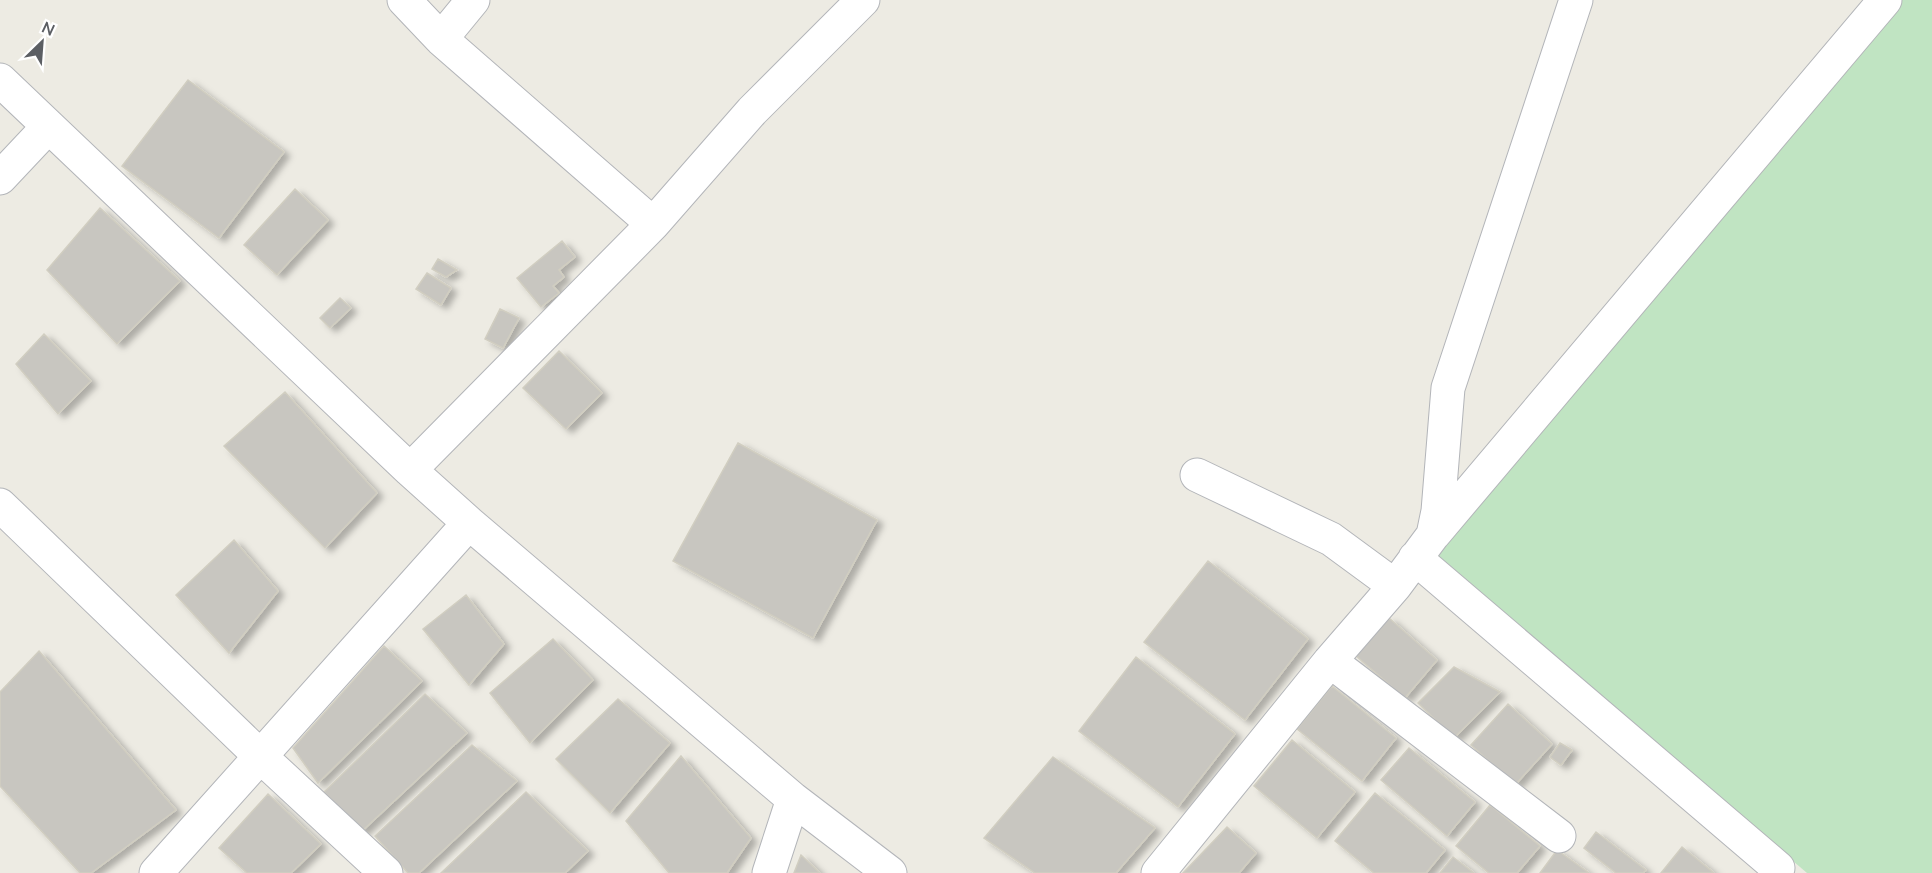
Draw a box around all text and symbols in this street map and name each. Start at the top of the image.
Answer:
north arrow [12,12,72,72]
text: N [38,17,58,42]

